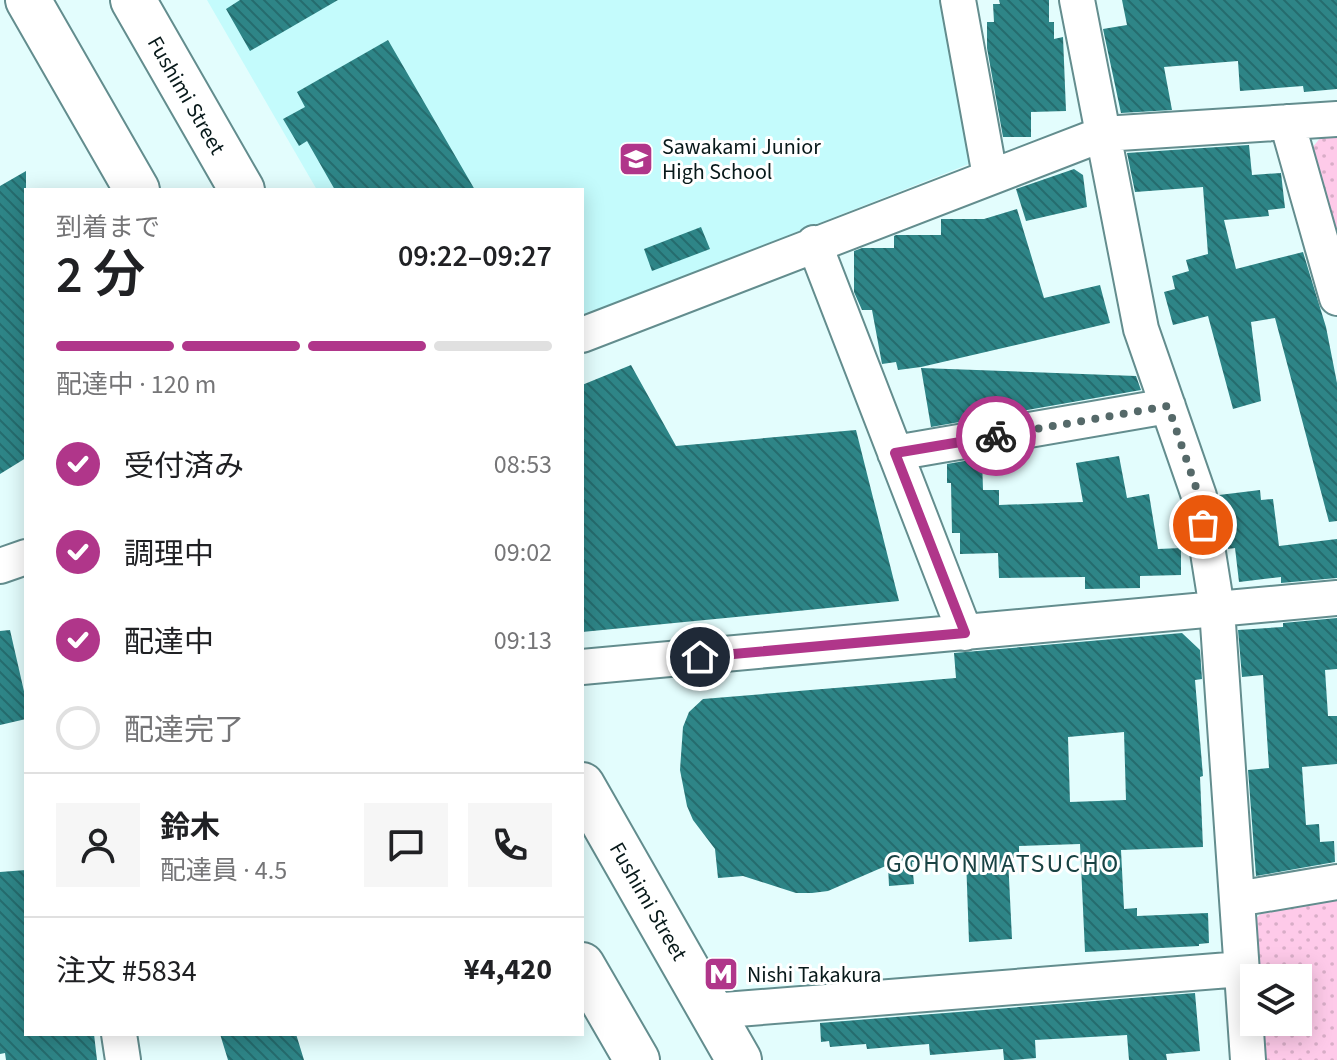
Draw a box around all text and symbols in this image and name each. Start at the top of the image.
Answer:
street label: Fushimi Street [139,30,233,161]
place label: Sawakami Junior High School [662,131,821,188]
school or university icon: Sawakami Junior High School [617,140,655,178]
text: 到着まで [56,209,160,246]
text: 09:22–09:27 [398,235,552,278]
text: 2 分 [56,239,145,313]
text: 配達中 · 120 m [56,366,216,403]
courier [956,396,1036,476]
icon: bike [974,414,1018,458]
icon: check [56,442,100,486]
text: 受付済み [124,445,244,488]
text: 08:53 [494,446,552,483]
pin [1169,491,1237,559]
icon: bag [1181,503,1225,547]
icon: check [56,530,100,574]
text: 調理中 [124,533,214,576]
text: 09:02 [494,534,552,571]
icon: check [56,618,100,662]
text: 配達中 [124,621,214,664]
text: 09:13 [494,622,552,659]
pin [666,623,734,691]
icon: home [678,635,722,679]
text: 配達完了 [124,709,244,752]
button: person [56,803,140,887]
button: chat [364,803,448,887]
button: phone [468,803,552,887]
text: 鈴木 [160,806,220,849]
street label: Fushimi Street [601,836,695,967]
district label: GOHONMATSUCHO [886,845,1120,882]
text: 配達員 · 4.5 [160,852,287,889]
text: ¥4,420 [464,948,552,991]
text: 注文 #5834 [56,950,197,993]
metro station icon: Nishi Takakura [702,955,740,993]
place label: Nishi Takakura [747,959,881,991]
map controls [1240,964,1312,1036]
button: layers [1240,964,1312,1036]

